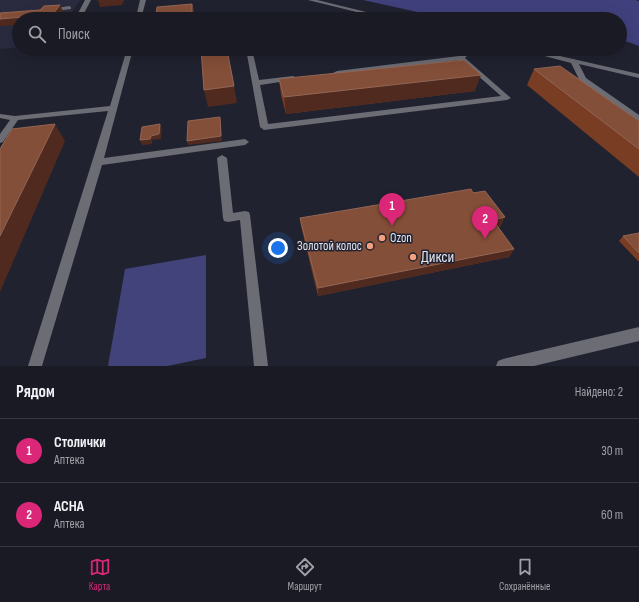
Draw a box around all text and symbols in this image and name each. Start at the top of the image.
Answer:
search box [12,12,627,56]
icon: search [26,23,48,45]
text: Поиск [58,25,90,44]
pin: 1 [379,193,405,226]
pin: 2 [472,206,498,239]
place label: Ozon [390,230,412,246]
marker: Ozon [377,233,387,243]
your location [268,238,288,258]
place label: Золотой колос [297,238,362,254]
marker: Золотой колос [365,241,375,251]
place label: Дикси [421,248,454,267]
marker: Дикси [408,252,418,262]
text: Рядом [16,382,55,402]
text: Найдено: 2 [575,384,623,400]
text: Столички [54,433,106,452]
text: 1 [26,443,32,459]
text: 30 m [601,443,623,459]
text: Аптека [54,452,85,468]
text: АСНА [54,497,84,516]
text: 2 [26,507,32,523]
text: 60 m [601,507,623,523]
text: Аптека [54,516,85,532]
tab: Карта [89,556,111,593]
tab: Маршрут [288,556,322,593]
tab: Сохранённые [499,556,550,593]

